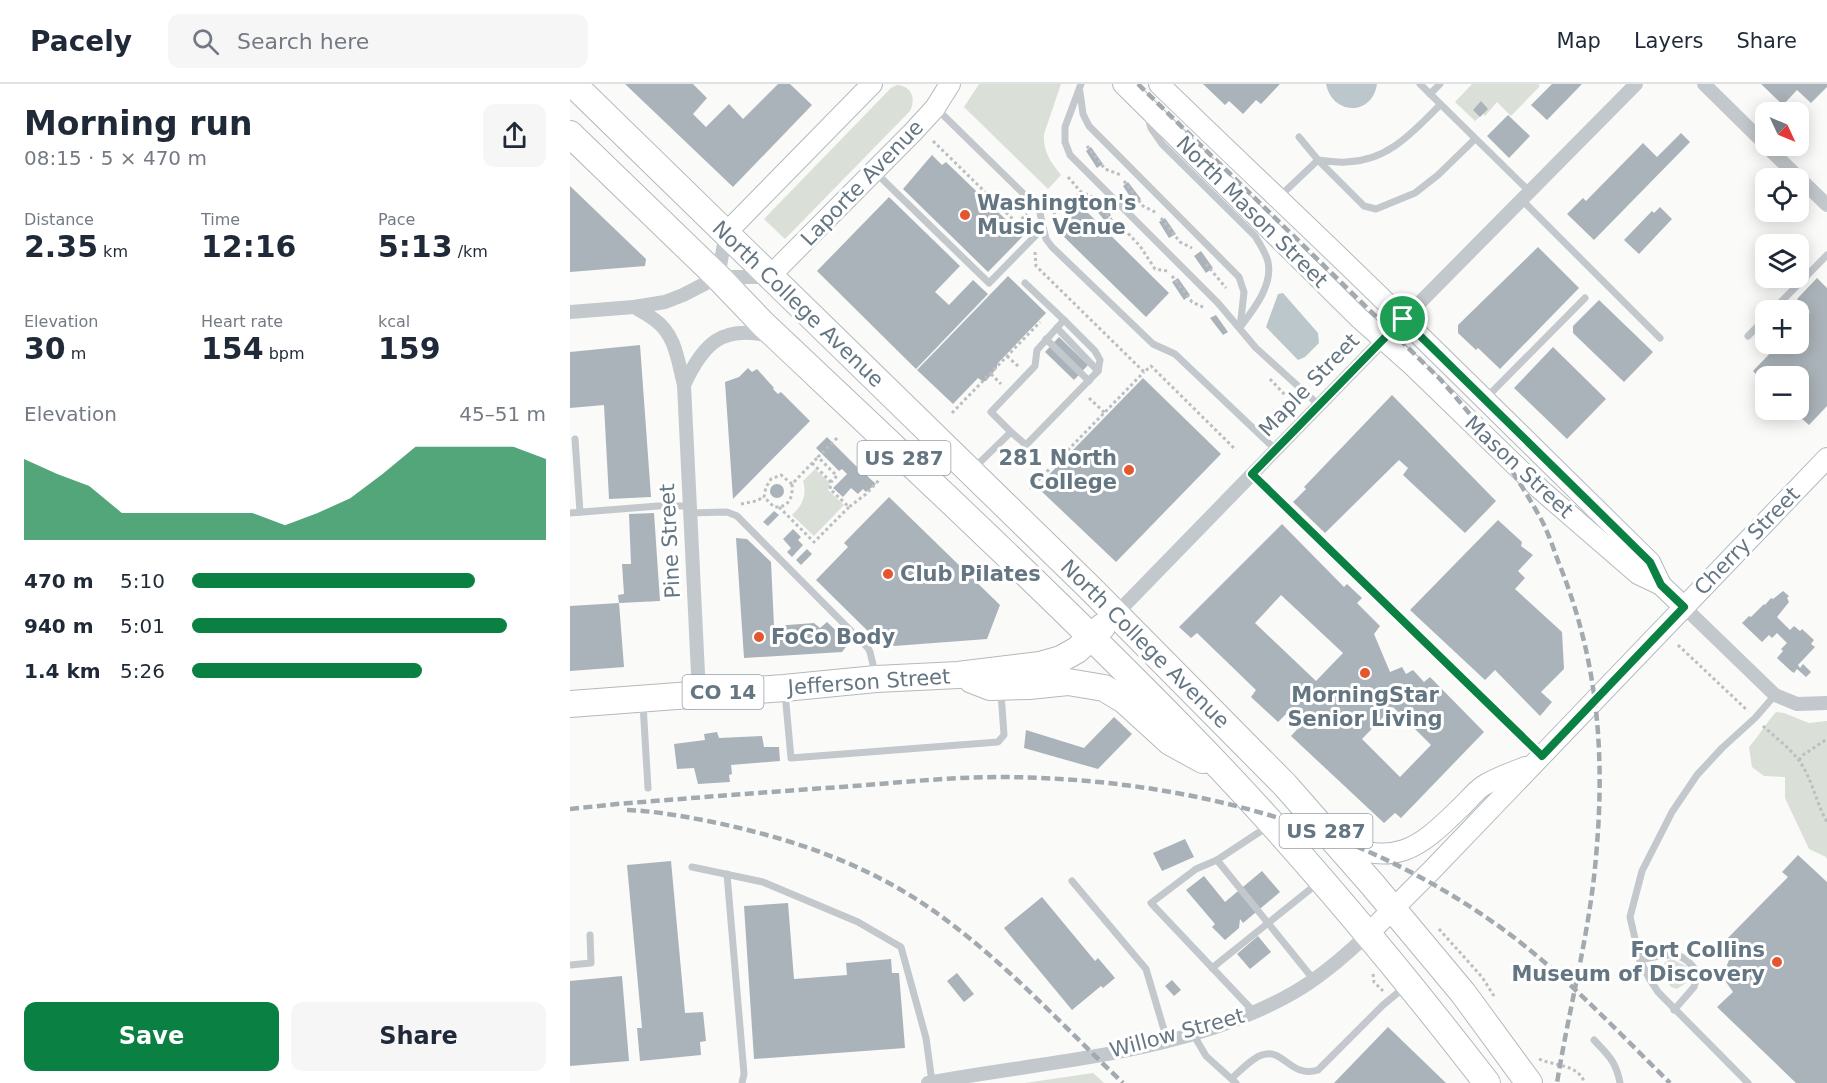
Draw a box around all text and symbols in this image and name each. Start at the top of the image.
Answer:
search box [168,14,588,68]
text: Pacely [30,25,132,58]
icon: search [189,25,222,58]
text: Search here [237,29,369,54]
text: Map [1557,29,1601,53]
text: Layers [1634,29,1703,53]
text: Share [1736,29,1797,53]
north arrow [1755,102,1809,156]
map controls [1755,102,1809,420]
text: Morning run [24,104,252,143]
button: share [483,104,546,167]
street label: Laporte Avenue [796,115,928,251]
street label: North Mason Street [1171,131,1333,293]
text: 08:15 · 5 × 470 m [24,146,207,170]
button: locate [1755,168,1809,222]
place label: Washington's Music Venue [977,191,1137,239]
marker: Washington's Music Venue [958,208,972,222]
text: Distance [24,210,94,229]
text: Time [201,210,240,229]
text: Pace [378,210,415,229]
street label: North College Avenue [707,216,889,392]
text: 2.35 [24,229,98,264]
text: 12:16 [201,229,297,264]
text: 5:13 [378,229,453,264]
button: layers [1755,234,1809,288]
text: km [98,242,128,261]
text: /km [453,242,488,261]
pin [1377,293,1428,344]
button: + [1755,300,1809,354]
icon: arrive [1386,302,1419,335]
text: Elevation [24,312,98,331]
text: Heart rate [201,312,283,331]
text: kcal [378,312,410,331]
street label: Maple Street [1254,329,1364,441]
text: 30 [24,331,66,366]
text: 154 [201,331,264,366]
text: 159 [378,331,441,366]
text: m [66,344,86,363]
text: bpm [264,344,305,363]
button: − [1755,366,1809,420]
text: Elevation [24,402,117,426]
text: 45–51 m [459,402,546,426]
street label: Mason Street [1460,411,1578,523]
road number: US 287 [858,441,950,475]
place label: 281 North College [999,446,1117,494]
marker: 281 North College [1122,463,1136,477]
street label: Cherry Street [1689,482,1805,600]
street label: Pine Street [655,483,685,599]
street label: North College Avenue [1056,555,1234,733]
place label: Club Pilates [900,562,1041,586]
marker: Club Pilates [881,567,895,581]
text: 470 m [24,569,94,593]
text: 5:10 [120,569,165,593]
text: 940 m [24,614,94,638]
text: 5:01 [120,614,165,638]
place label: FoCo Body [771,625,896,649]
marker: FoCo Body [752,630,766,644]
text: 1.4 km [24,659,101,683]
text: 5:26 [120,659,165,683]
street label: Jefferson Street [785,664,951,700]
marker: MorningStar Senior Living [1358,666,1372,680]
road number: CO 14 [682,675,764,709]
place label: MorningStar Senior Living [1287,683,1443,731]
road number: US 287 [1280,814,1372,848]
place label: Fort Collins Museum of Discovery [1511,938,1765,986]
marker: Fort Collins Museum of Discovery [1770,955,1784,969]
button: Save [24,1002,279,1071]
button: Share [291,1002,546,1071]
street label: Willow Street [1107,1004,1247,1062]

